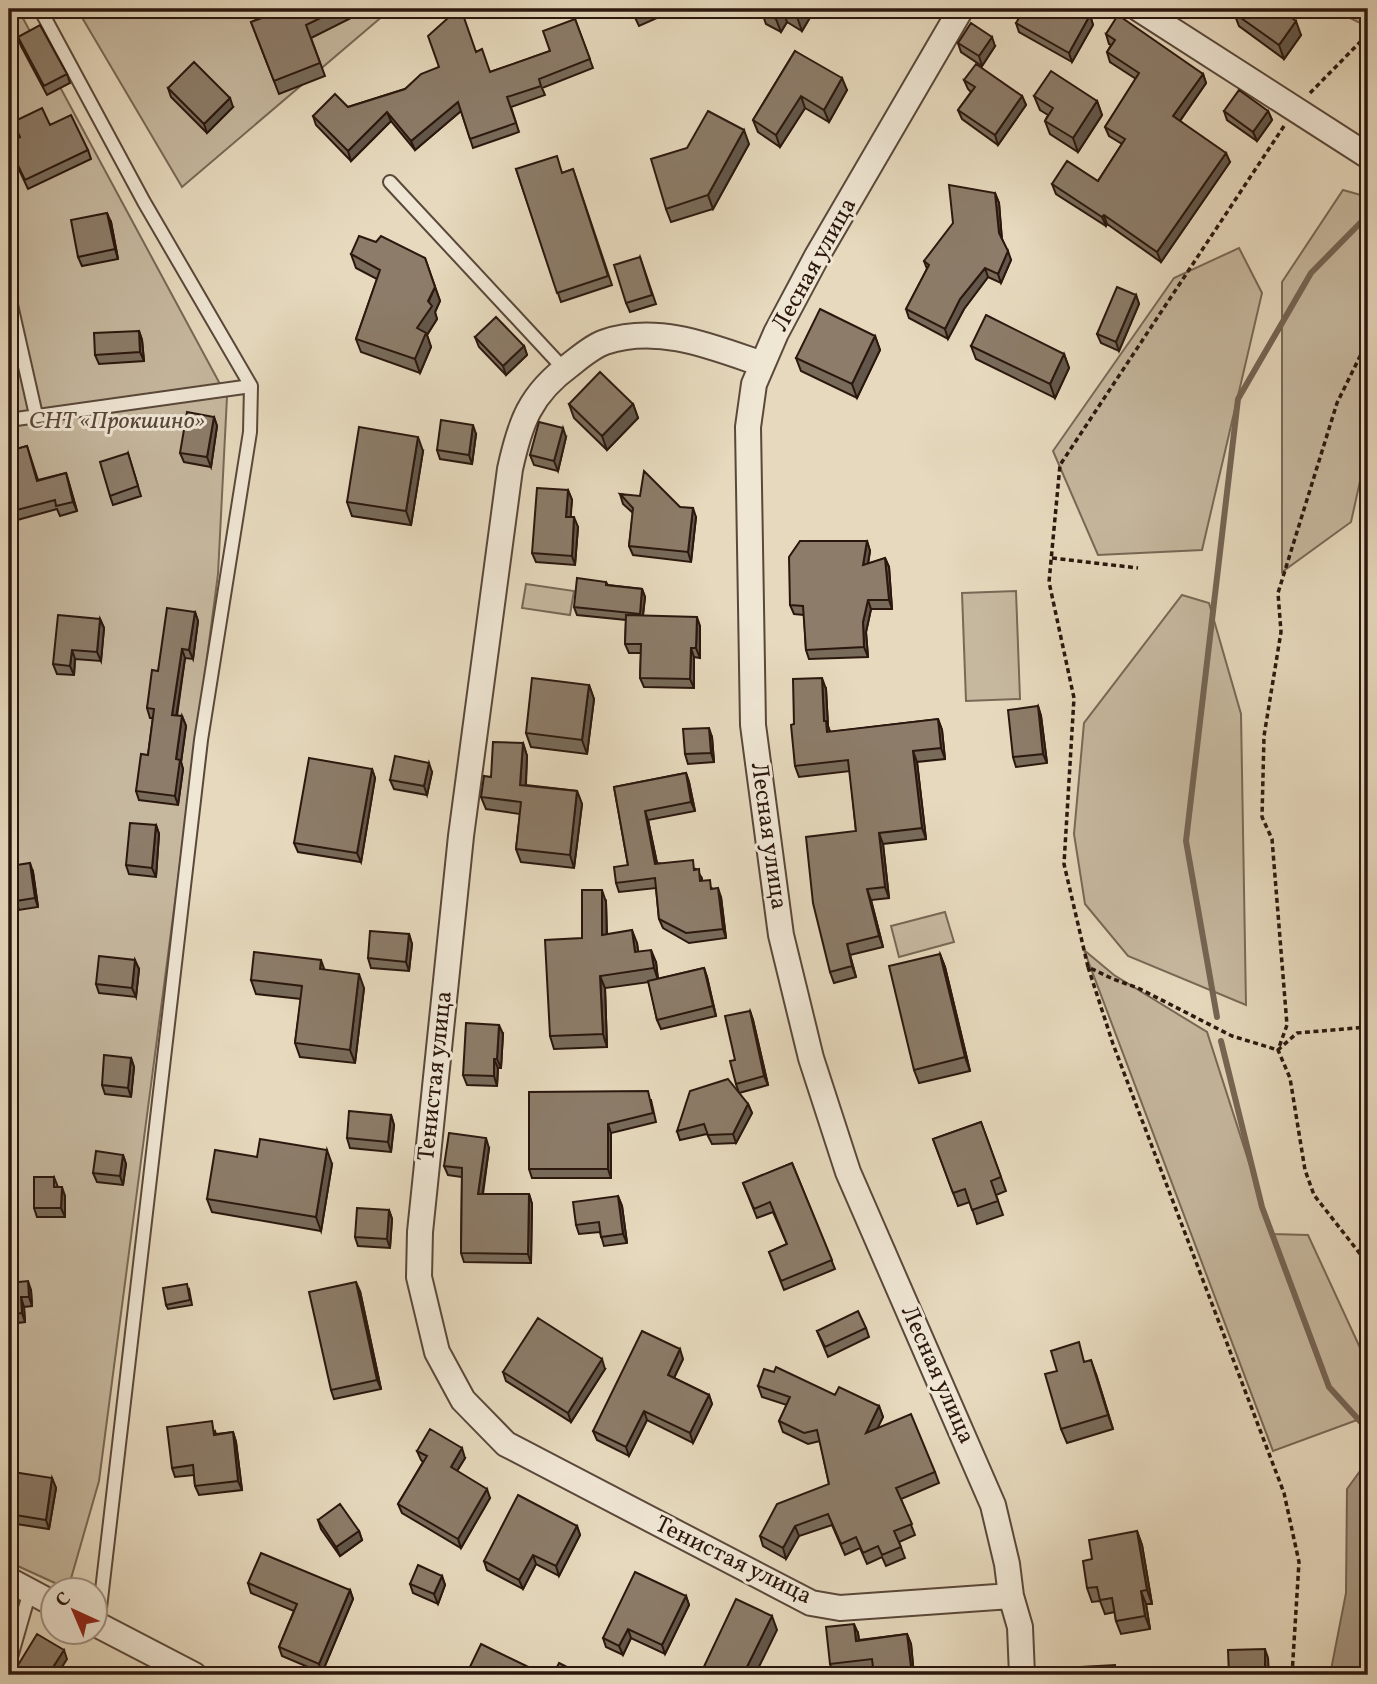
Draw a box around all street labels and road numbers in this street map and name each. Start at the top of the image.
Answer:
street label: Лесная улица [764,192,866,338]
street label: Лесная улица [741,760,795,912]
street label: Тенистая улица [410,989,462,1163]
street label: Лесная улица [891,1300,983,1450]
street label: Тенистая улица [649,1508,817,1614]

